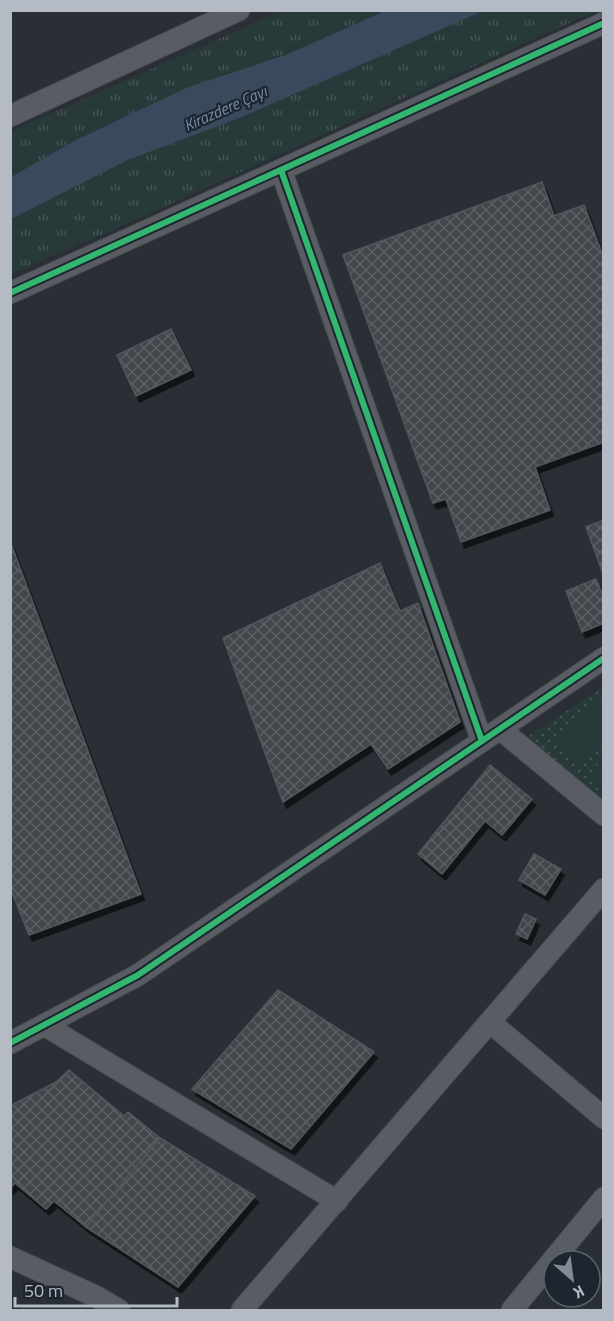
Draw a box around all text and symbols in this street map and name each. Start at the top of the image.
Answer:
water label: Kirazdere Çayı [180,78,272,137]
north arrow [542,1249,602,1309]
scale bar [15,1270,177,1308]
text: 50 m [24,1277,63,1304]
text: K [569,1279,589,1305]

